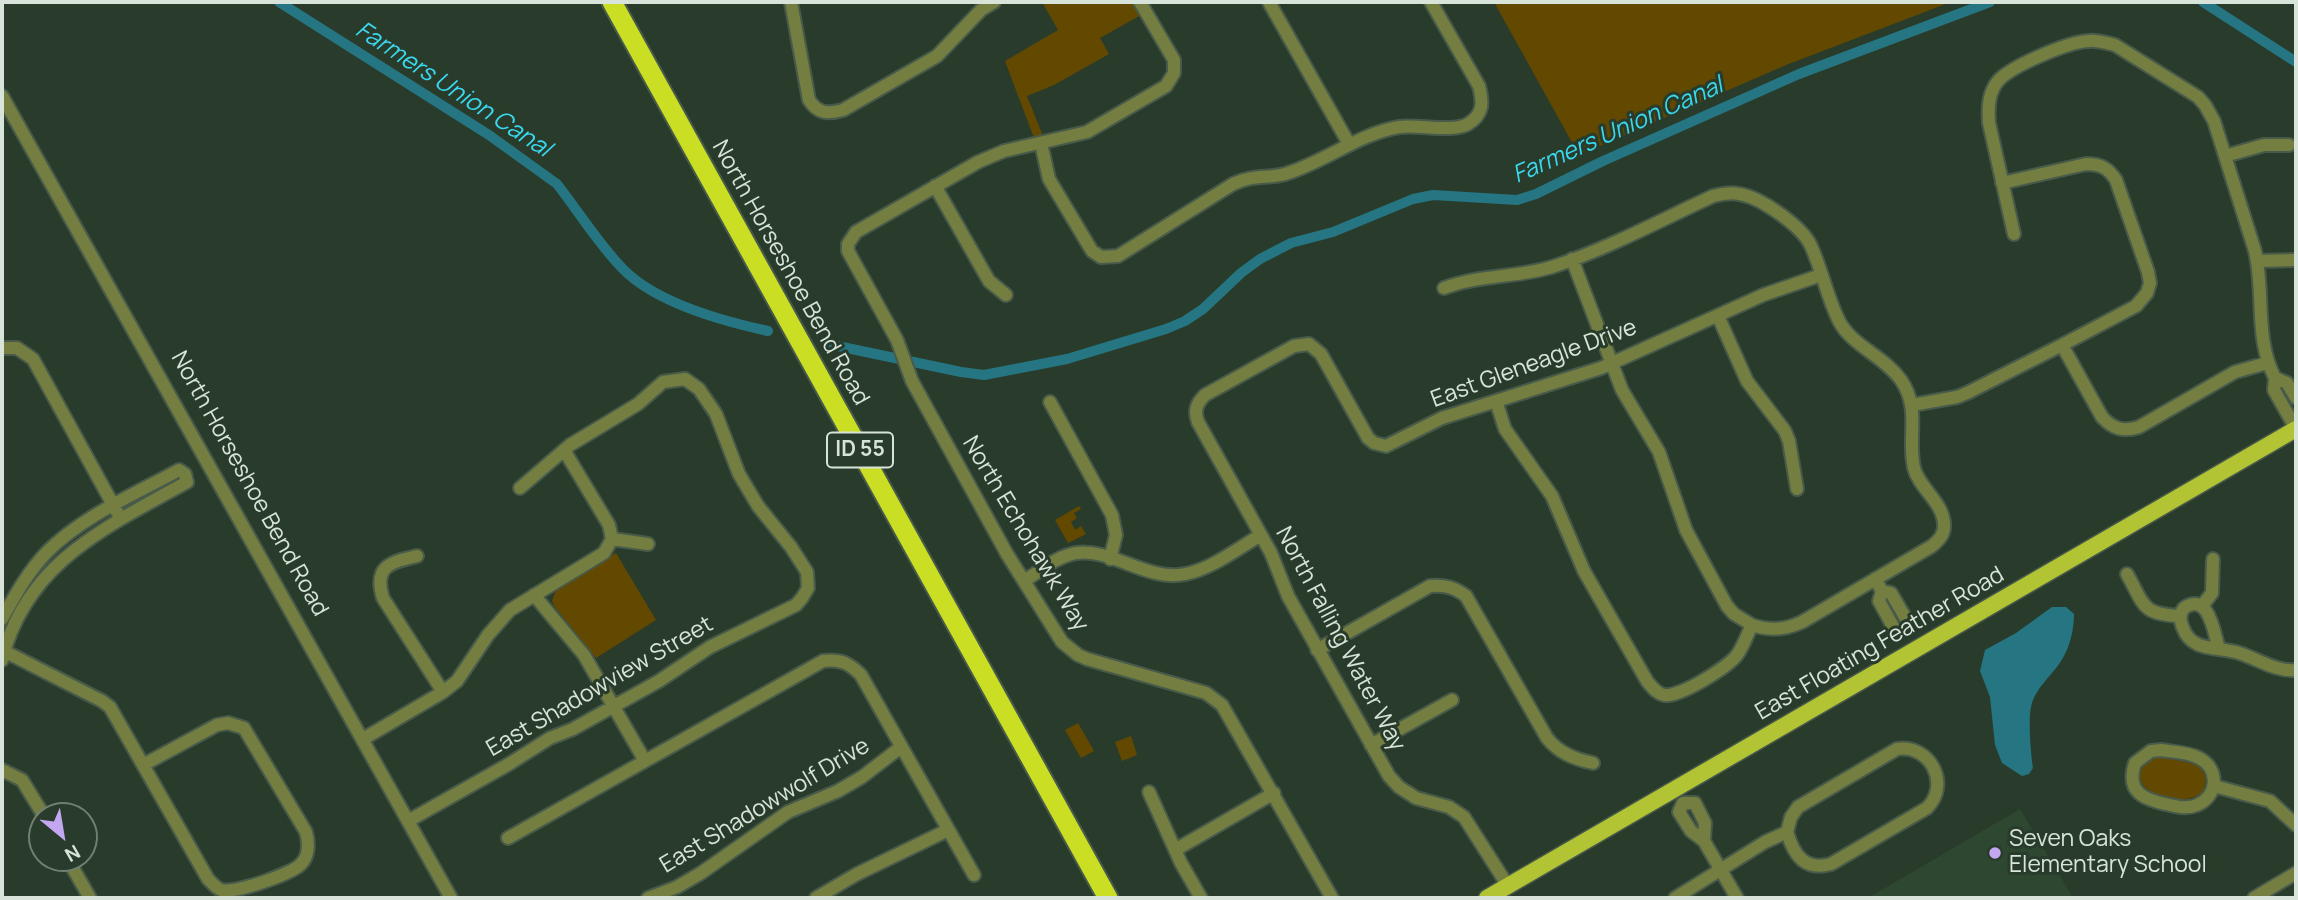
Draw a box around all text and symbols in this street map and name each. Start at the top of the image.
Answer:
water label: Farmers Union Canal [350,16,556,164]
water label: Farmers Union Canal [1508,72,1728,190]
street label: North Horseshoe Bend Road [706,136,874,410]
street label: East Gleneagle Drive [1427,314,1641,414]
street label: North Horseshoe Bend Road [165,347,333,621]
street label: North Echohawk Way [956,432,1094,636]
road number: ID 55 [827,433,893,468]
street label: North Falling Water Way [1269,522,1411,756]
street label: East Floating Feather Road [1751,561,2009,727]
street label: East Shadowview Street [482,611,718,763]
street label: East Shadowwolf Drive [655,732,875,880]
north arrow [28,802,98,872]
place label: Seven Oaks Elementary School [2009,826,2207,880]
text: N [60,839,85,868]
marker: Seven Oaks Elementary School [1987,845,2003,861]

